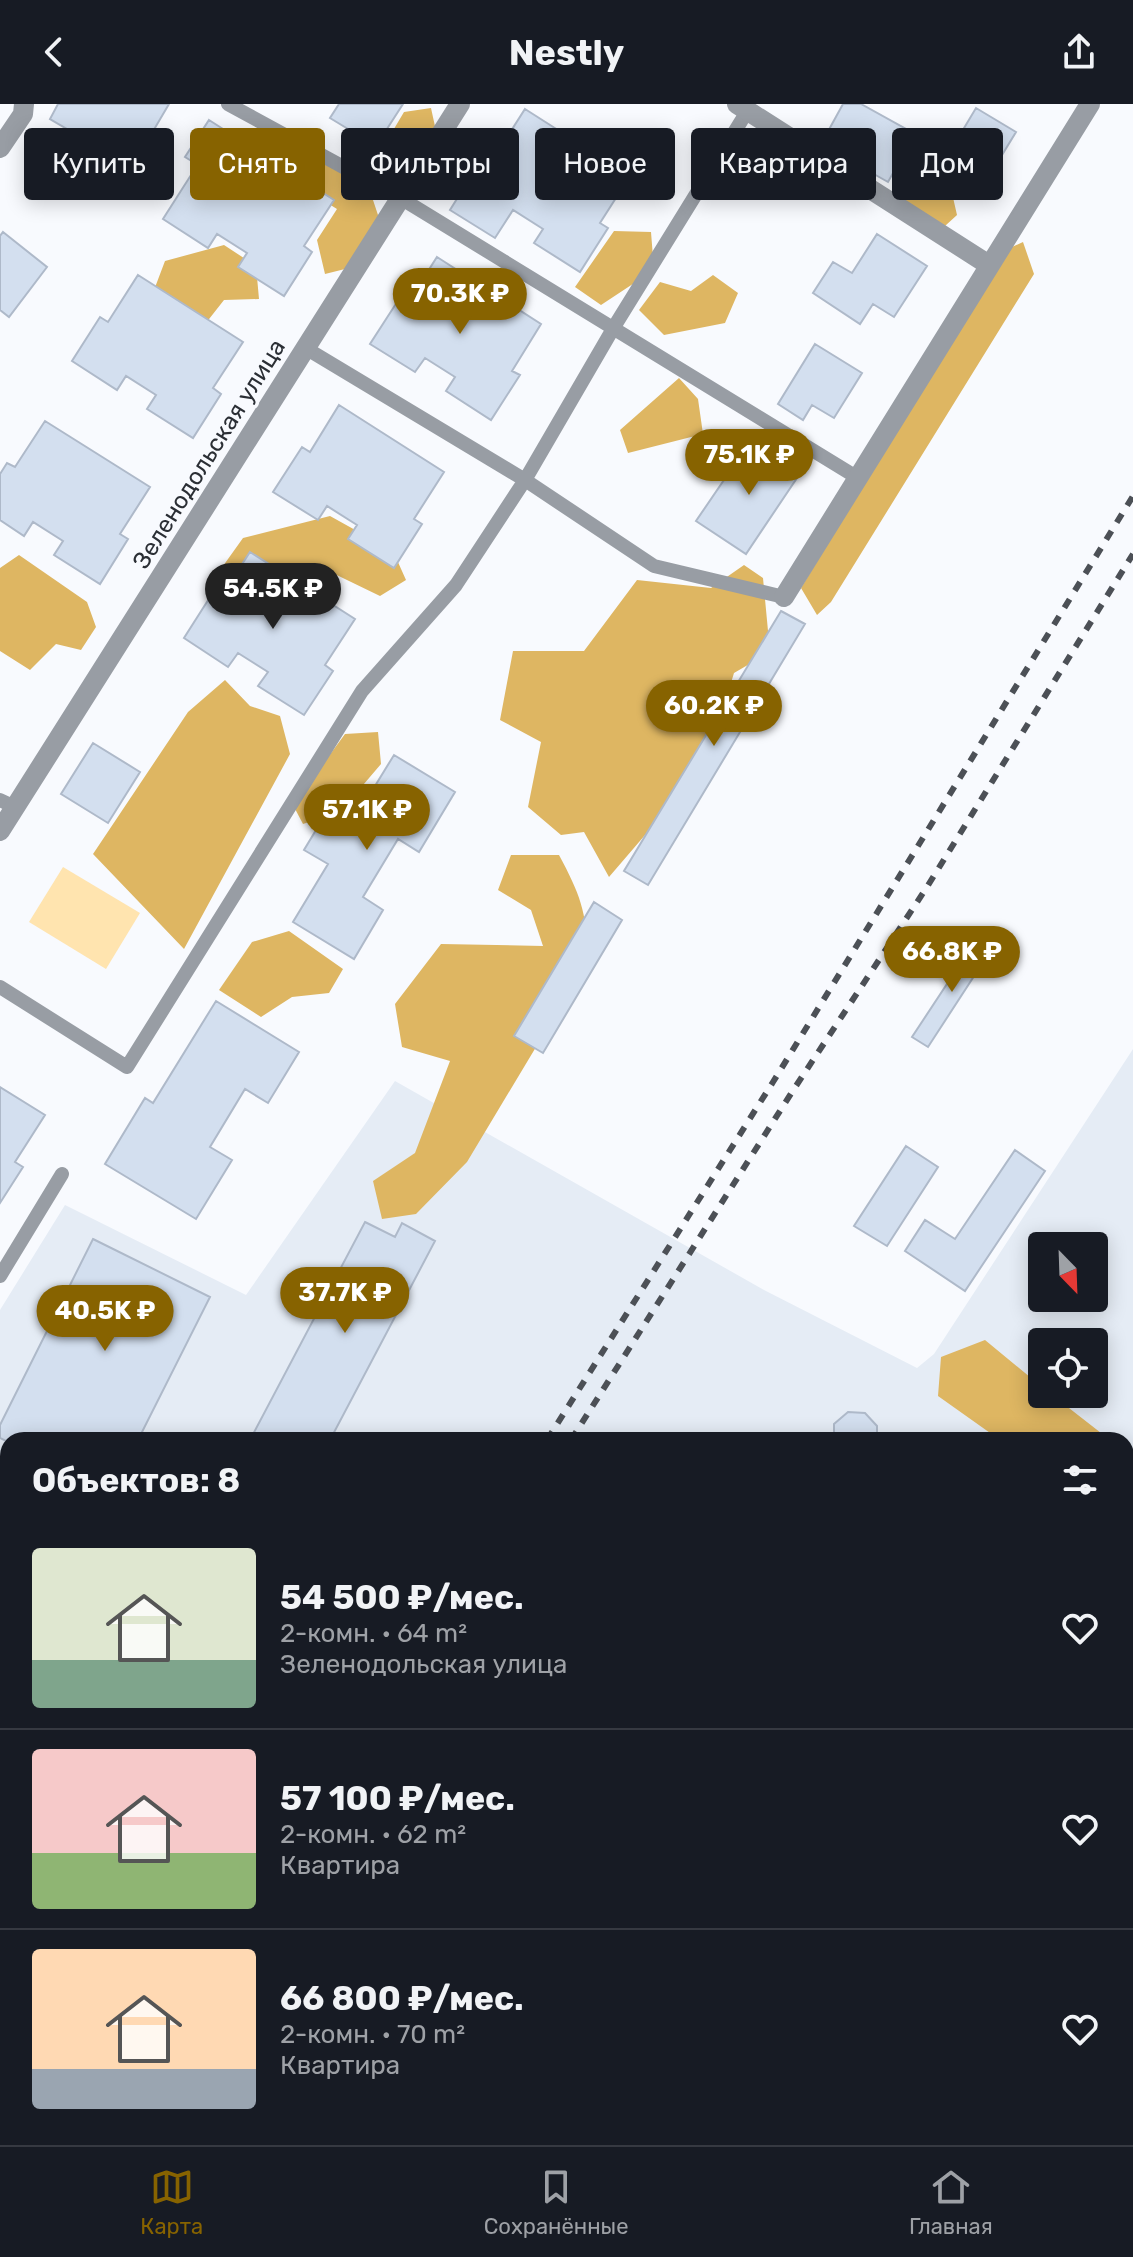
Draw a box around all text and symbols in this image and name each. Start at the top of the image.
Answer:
icon: back [32,30,76,74]
icon: share [1057,30,1101,74]
text: Nestly [509,31,624,74]
chip: Купить [24,128,174,200]
chip: Снять [190,128,325,200]
chip: Фильтры [341,128,519,200]
chip: Новое [535,128,675,200]
chip: Квартира [691,128,876,200]
chip: Дом [892,128,1003,200]
pin: 70.3K ₽ [386,268,534,336]
text: 70.3K ₽ [411,278,509,309]
street label: Зеленодольская улица [127,334,291,574]
pin: 75.1K ₽ [675,429,823,497]
text: 75.1K ₽ [703,439,795,470]
pin: 54.5K ₽ [199,563,347,631]
text: 54.5K ₽ [223,573,323,604]
pin: 60.2K ₽ [640,680,788,748]
text: 60.2K ₽ [664,690,764,721]
pin: 57.1K ₽ [293,784,441,852]
text: 57.1K ₽ [322,794,412,825]
pin: 66.8K ₽ [878,926,1026,994]
text: 66.8K ₽ [902,936,1002,967]
north arrow [1028,1232,1108,1312]
map controls [1028,1232,1108,1408]
pin: 37.7K ₽ [271,1267,419,1335]
text: 37.7K ₽ [298,1277,392,1308]
pin: 40.5K ₽ [31,1285,179,1353]
text: 40.5K ₽ [55,1295,155,1326]
button: locate [1028,1328,1108,1408]
icon: filters [1058,1458,1102,1502]
text: Объектов: 8 [32,1460,240,1501]
text: 54 500 ₽/мес. [280,1577,524,1618]
icon: home [96,1580,192,1676]
icon: heart [1058,1606,1102,1650]
text: 2-комн. · 64 m² [280,1618,467,1649]
text: Зеленодольская улица [280,1649,567,1680]
text: 57 100 ₽/мес. [280,1778,515,1819]
icon: home [96,1781,192,1877]
icon: heart [1058,1807,1102,1851]
text: 2-комн. · 62 m² [280,1819,466,1850]
text: Квартира [280,1850,400,1881]
text: 66 800 ₽/мес. [280,1978,524,2019]
icon: home [96,1981,192,2077]
icon: heart [1058,2007,1102,2051]
text: 2-комн. · 70 m² [280,2019,465,2050]
text: Квартира [280,2050,400,2081]
tab: Карта [140,2165,203,2240]
tab: Сохранённые [484,2165,628,2240]
tab: Главная [909,2165,993,2240]

